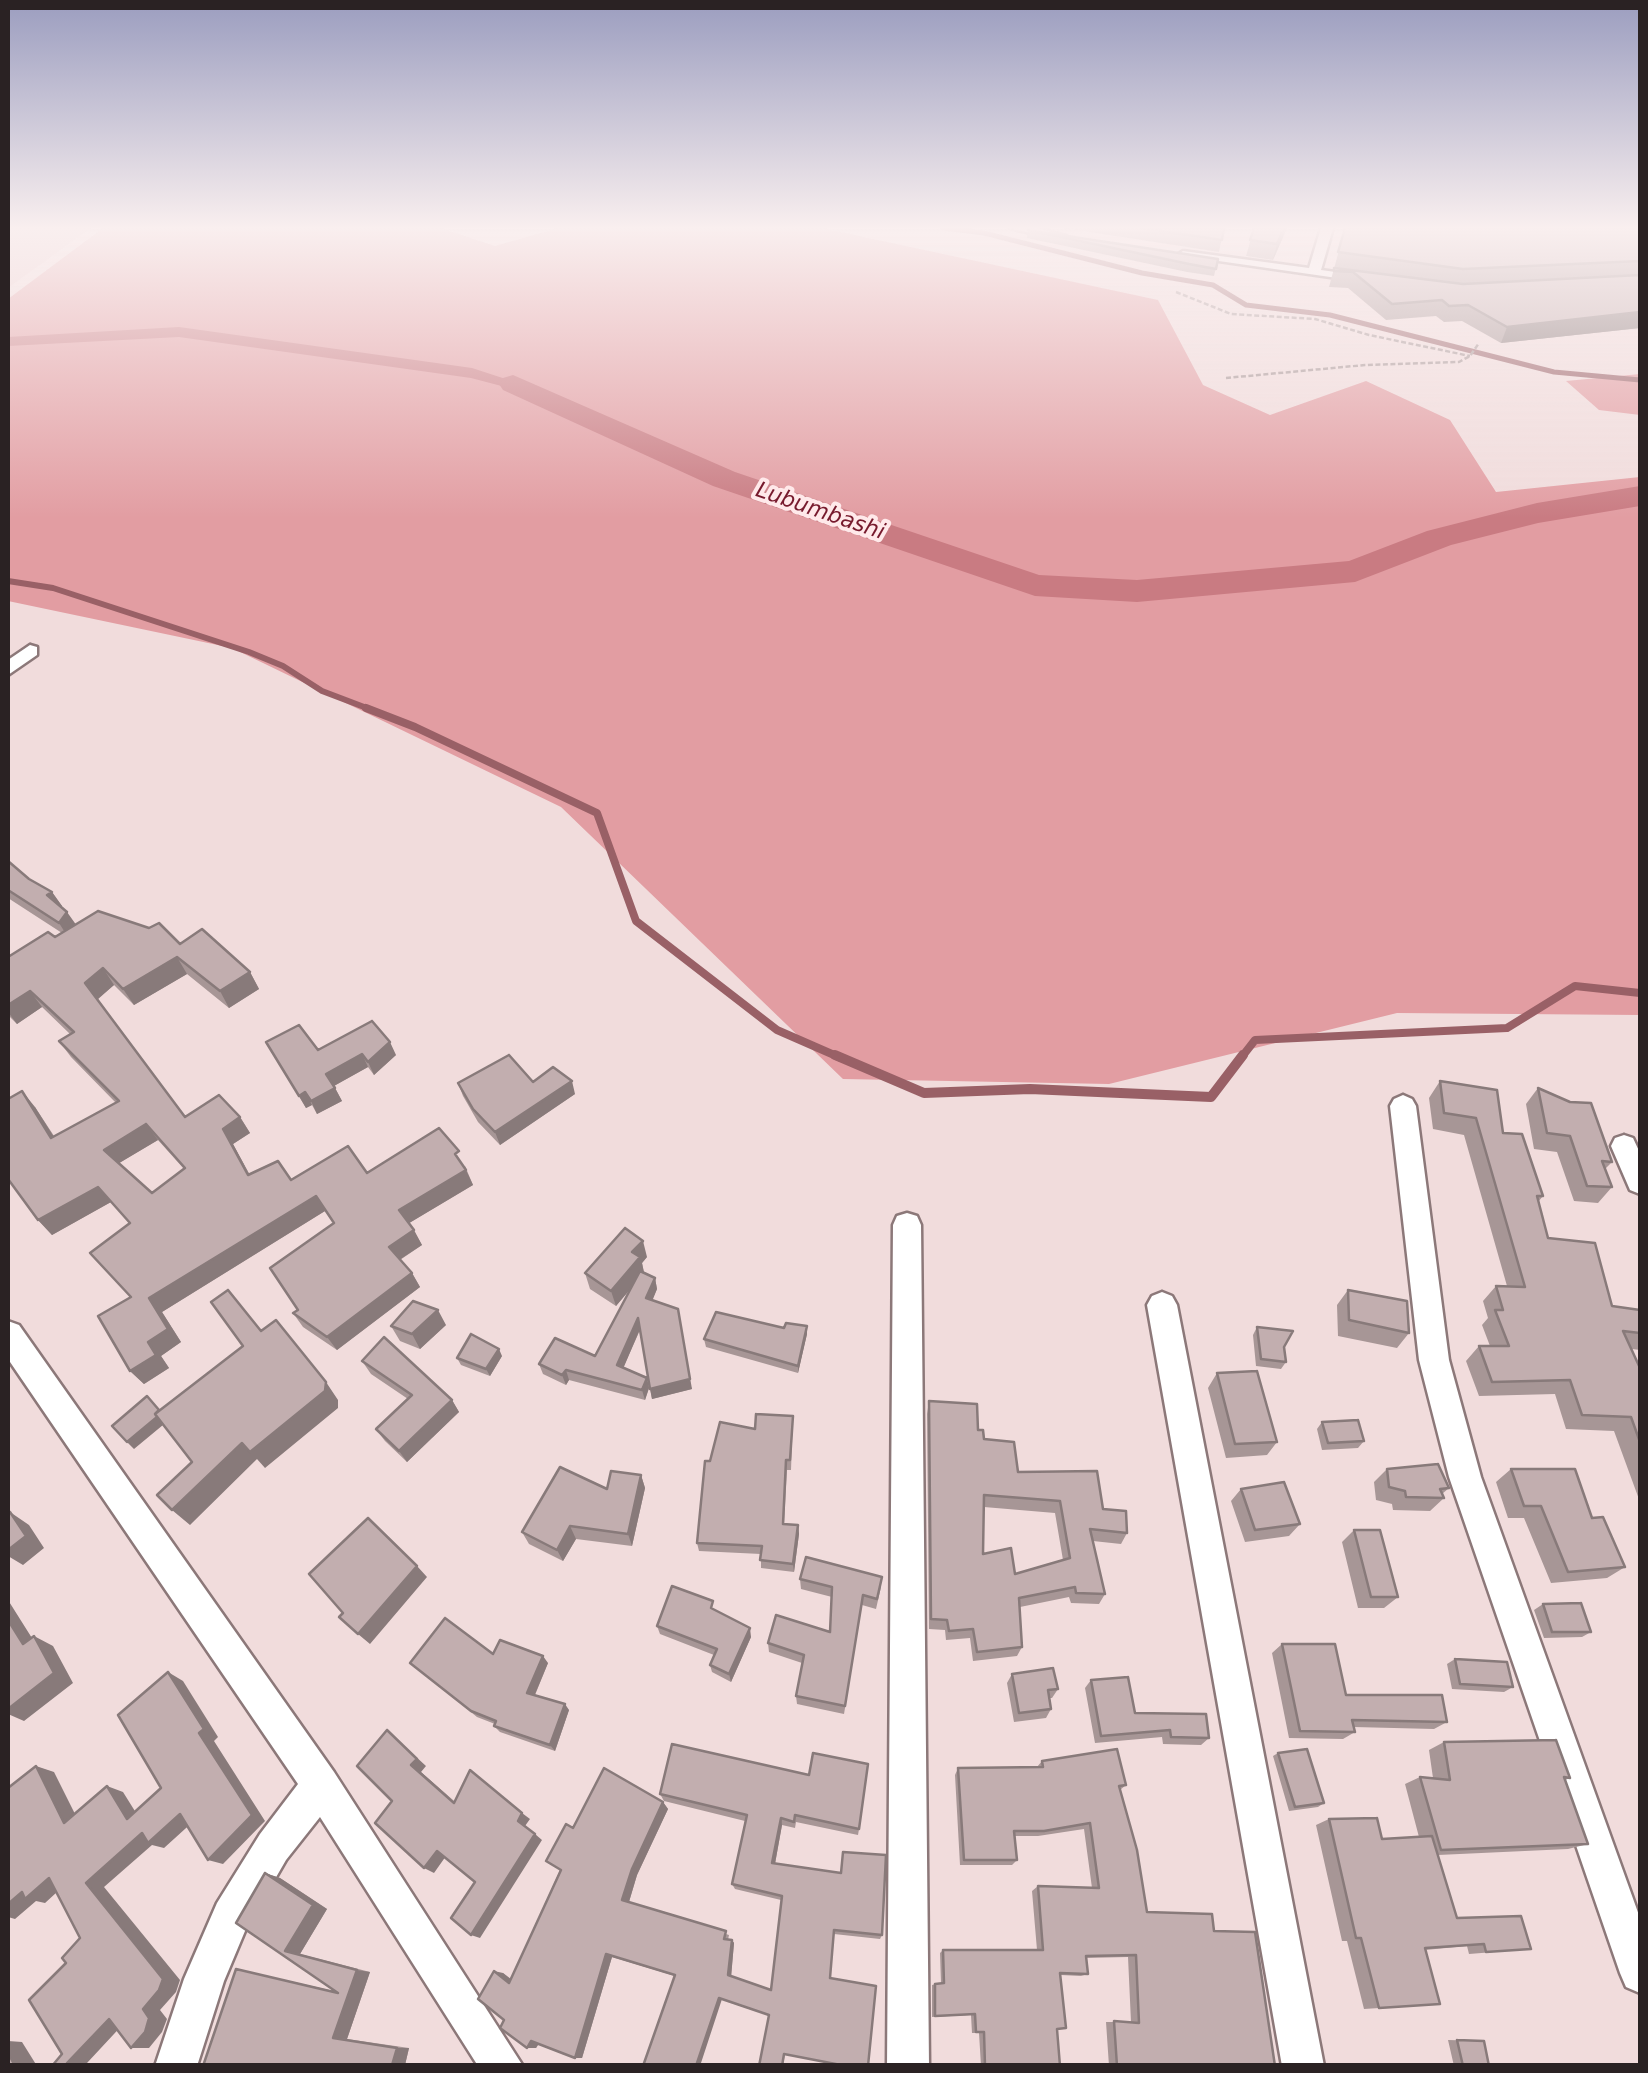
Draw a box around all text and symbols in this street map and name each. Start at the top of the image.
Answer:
water label: Lubumbashi [752,478,888,546]

